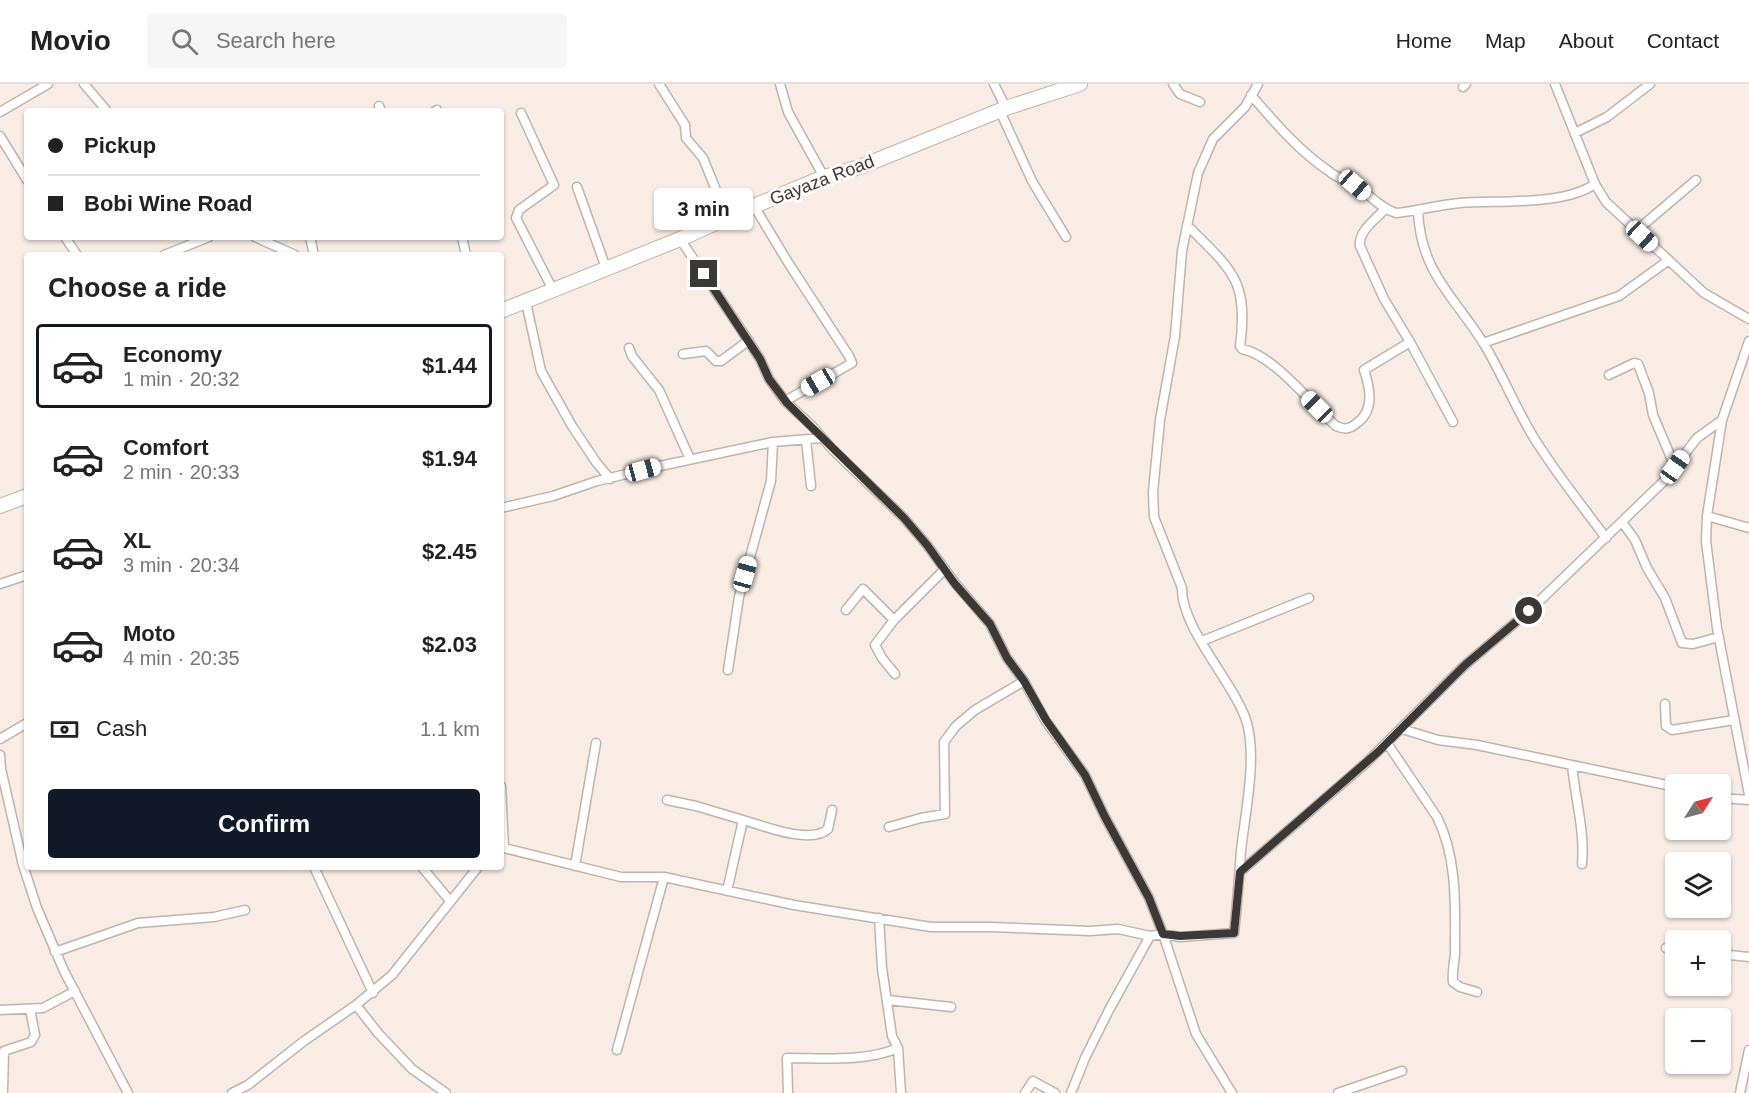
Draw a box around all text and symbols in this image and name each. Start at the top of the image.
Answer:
search box [147,14,567,68]
text: Movio [30,25,111,56]
icon: search [168,25,201,58]
text: Search here [216,28,336,53]
text: Home [1396,29,1452,52]
text: Map [1485,29,1526,52]
text: About [1559,29,1614,52]
text: Contact [1647,29,1719,52]
text: Pickup [84,133,156,158]
street label: Gayaza Road [767,151,877,209]
car [1336,166,1374,204]
callout: 3 min [654,187,754,229]
text: Bobi Wine Road [84,191,252,216]
text: 3 min [677,198,730,220]
car [1623,217,1661,255]
route end [690,260,717,287]
text: Choose a ride [48,273,227,303]
icon: car [51,339,105,393]
text: Economy [123,342,222,367]
text: $1.44 [422,353,477,378]
car [798,365,838,399]
text: 1 min · 20:32 [123,368,240,390]
car [1298,388,1336,426]
icon: car [51,432,105,486]
text: Comfort [123,435,209,460]
text: $1.94 [422,446,477,471]
car [1657,447,1693,487]
car [623,457,663,483]
text: 2 min · 20:33 [123,461,240,483]
icon: car [51,525,105,579]
text: XL [123,528,151,553]
text: $2.45 [422,539,477,564]
text: 3 min · 20:34 [123,554,240,576]
car [731,554,759,594]
route start [1515,597,1542,624]
icon: car [51,618,105,672]
text: Moto [123,621,176,646]
text: $2.03 [422,632,477,657]
text: 4 min · 20:35 [123,647,240,669]
icon: cash [48,713,81,746]
text: Cash [96,716,147,741]
text: 1.1 km [420,718,480,740]
north arrow [1665,774,1731,840]
map controls [1665,774,1731,1074]
button: Confirm [48,789,480,858]
button: layers [1665,852,1731,918]
button: + [1665,930,1731,996]
button: − [1665,1008,1731,1074]

